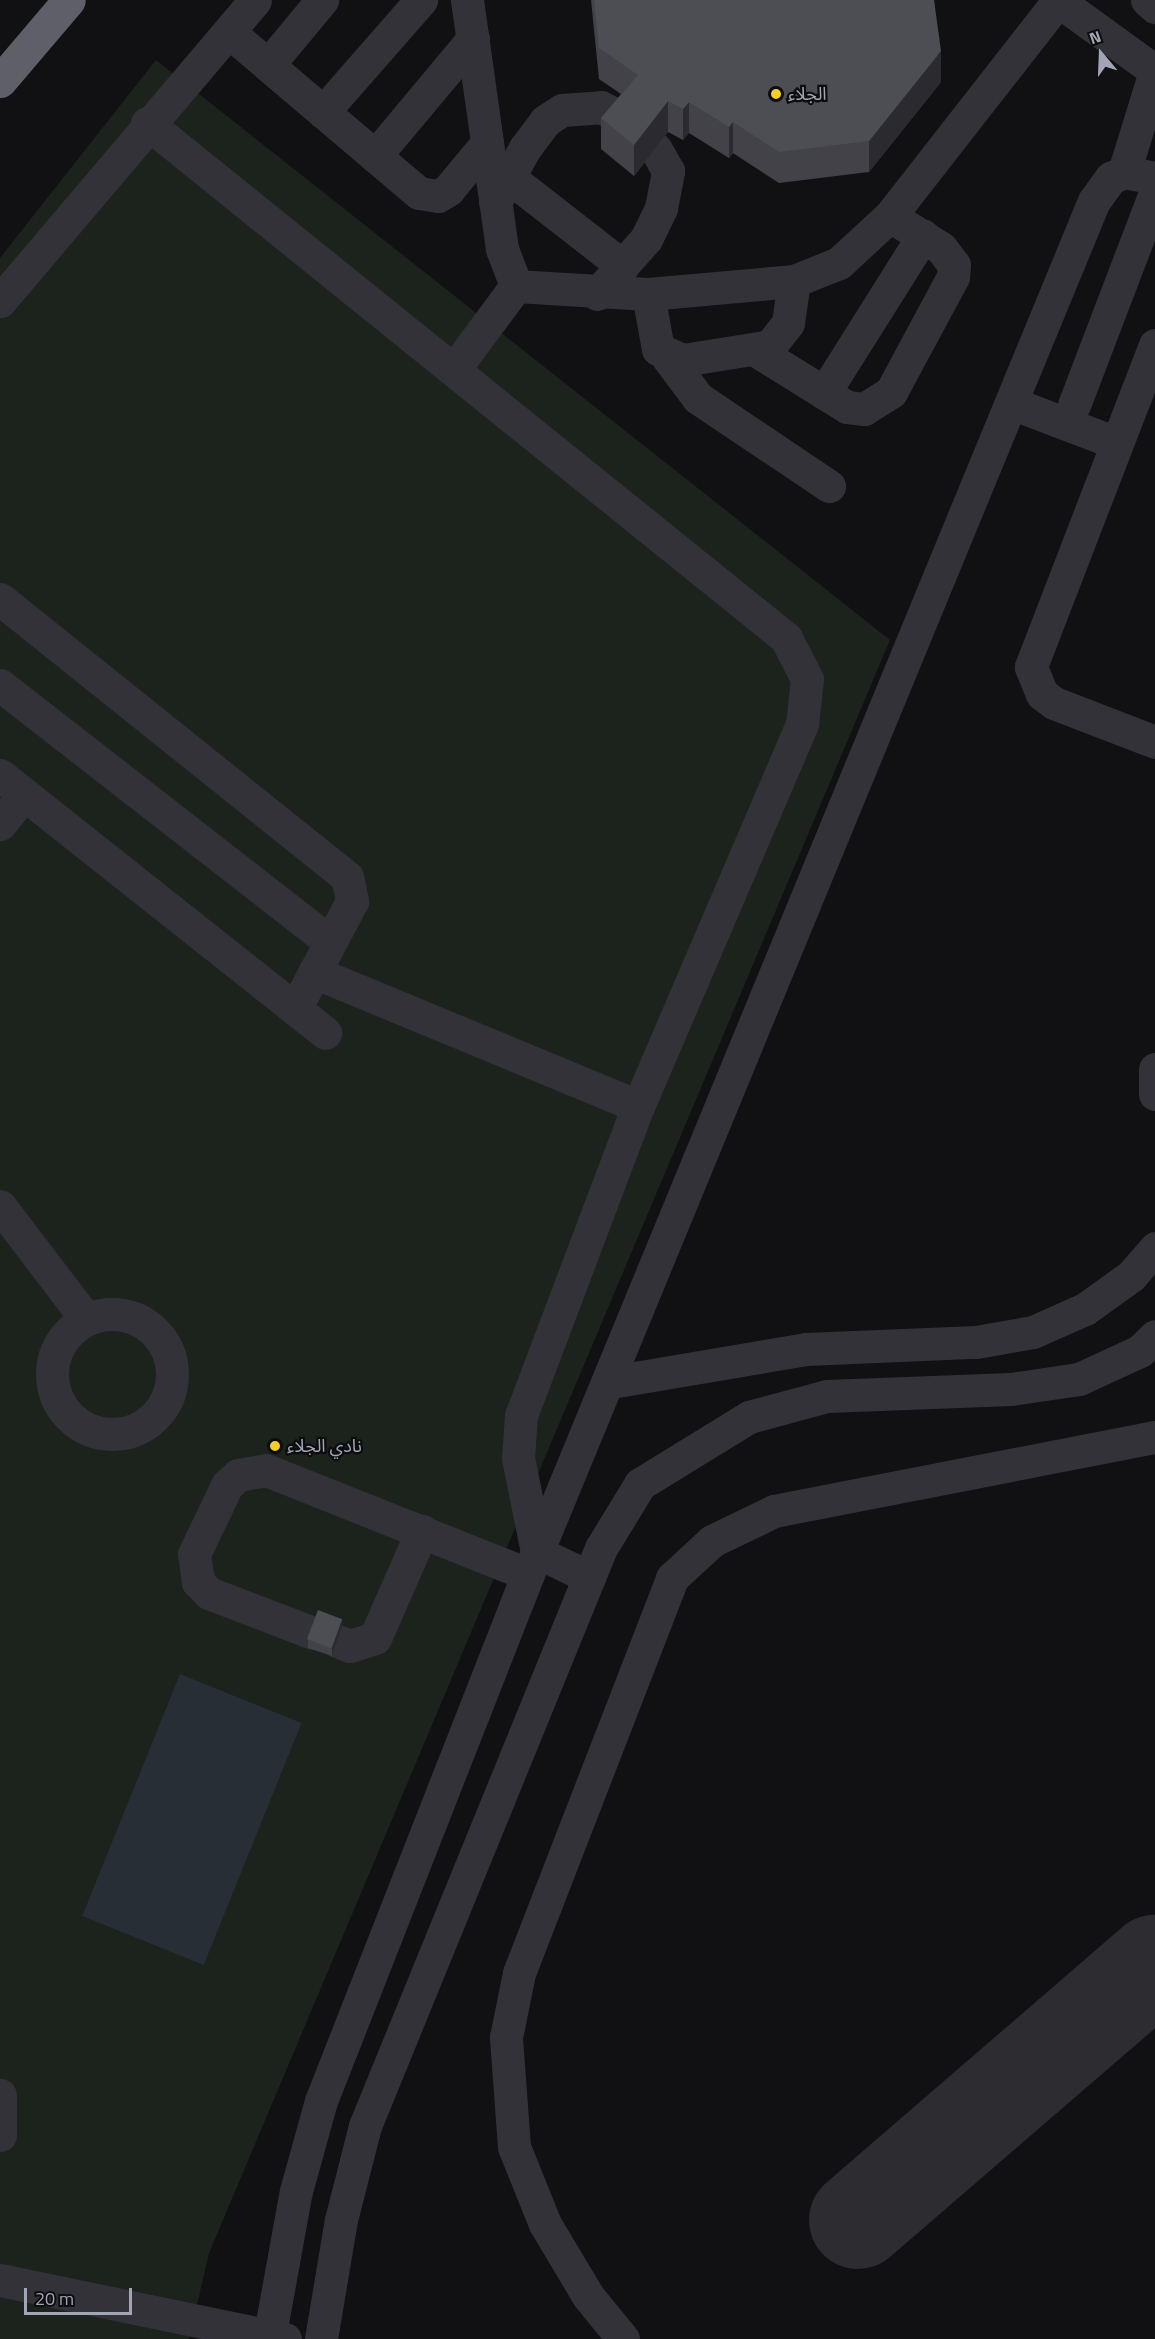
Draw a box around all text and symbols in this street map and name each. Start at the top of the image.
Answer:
north arrow [1071,24,1131,84]
text: N [1086,24,1104,50]
place label: الجلاء [788,83,827,105]
marker: الجلاء [769,87,783,101]
place label: نادي الجلاء [287,1435,362,1457]
marker: نادي الجلاء [268,1439,282,1453]
scale bar [27,2276,135,2314]
text: 20 m [35,2285,74,2312]

